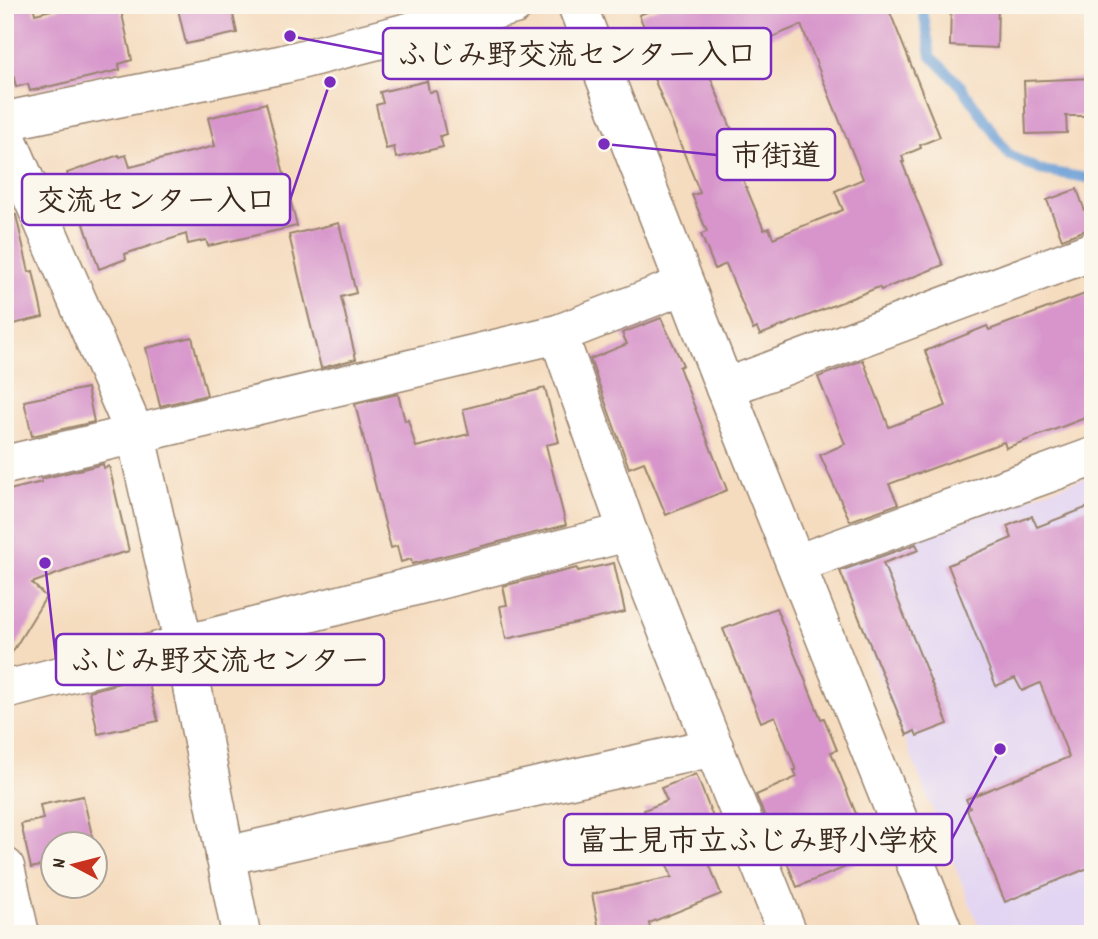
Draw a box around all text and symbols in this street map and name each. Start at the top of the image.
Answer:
callout: ふじみ野交流センター入口 [383,28,771,79]
text: ふじみ野交流センター入口 [397,37,757,80]
callout: 市街道 [717,129,835,180]
text: 市街道 [731,138,821,181]
callout: 交流センター入口 [22,174,290,225]
text: 交流センター入口 [36,183,276,226]
callout: ふじみ野交流センター [56,634,384,685]
text: ふじみ野交流センター [70,643,370,686]
callout: 富士見市立ふじみ野小学校 [564,814,952,865]
text: 富士見市立ふじみ野小学校 [578,823,938,866]
north arrow [38,830,108,900]
text: N [47,857,75,870]

